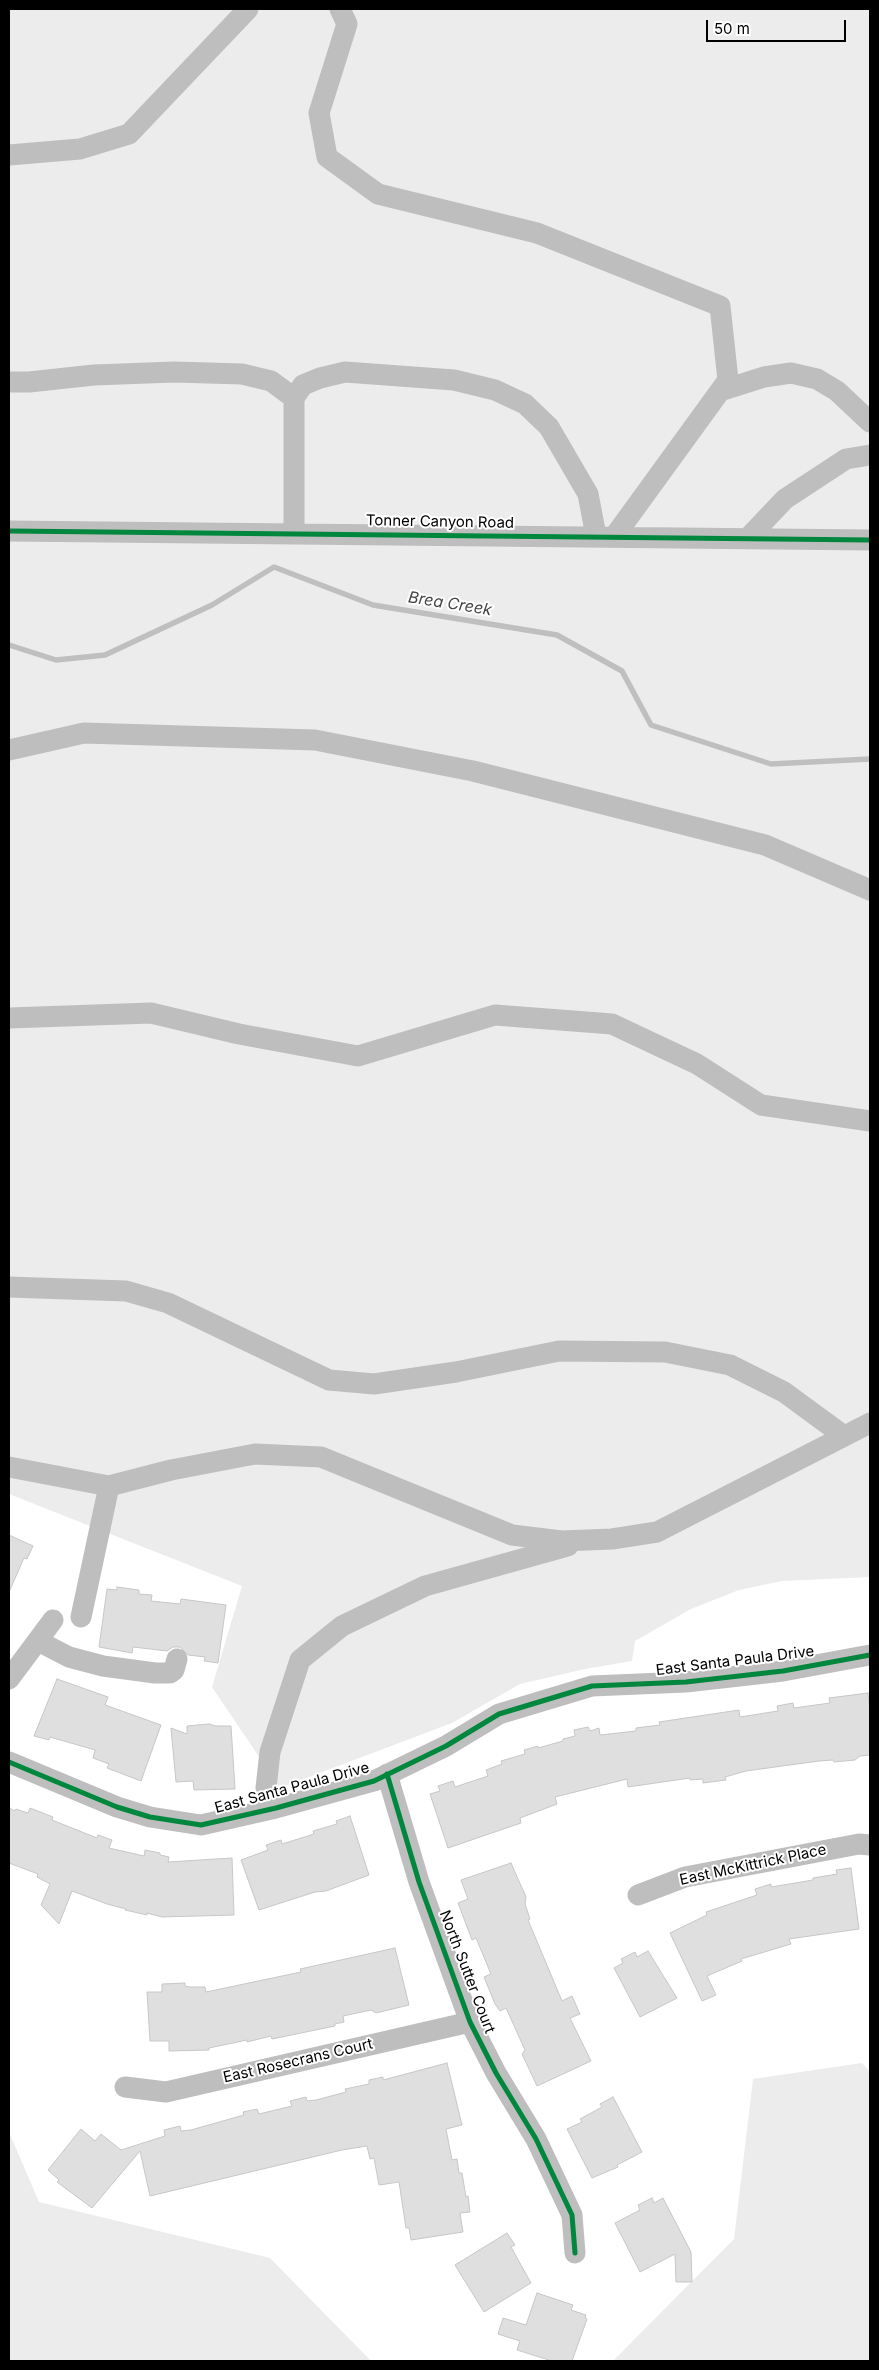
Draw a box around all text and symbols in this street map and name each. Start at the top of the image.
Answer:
scale bar [709,10,849,42]
text: 50 m [714,19,750,38]
street label: Tonner Canyon Road [366,512,514,532]
water label: Brea Creek [407,588,493,620]
street label: East Santa Paula Drive [655,1642,815,1680]
street label: East Santa Paula Drive [213,1759,371,1817]
street label: East McKittrick Place [678,1841,828,1889]
street label: North Sutter Court [435,1908,499,2036]
street label: East Rosecrans Court [222,2035,374,2087]

